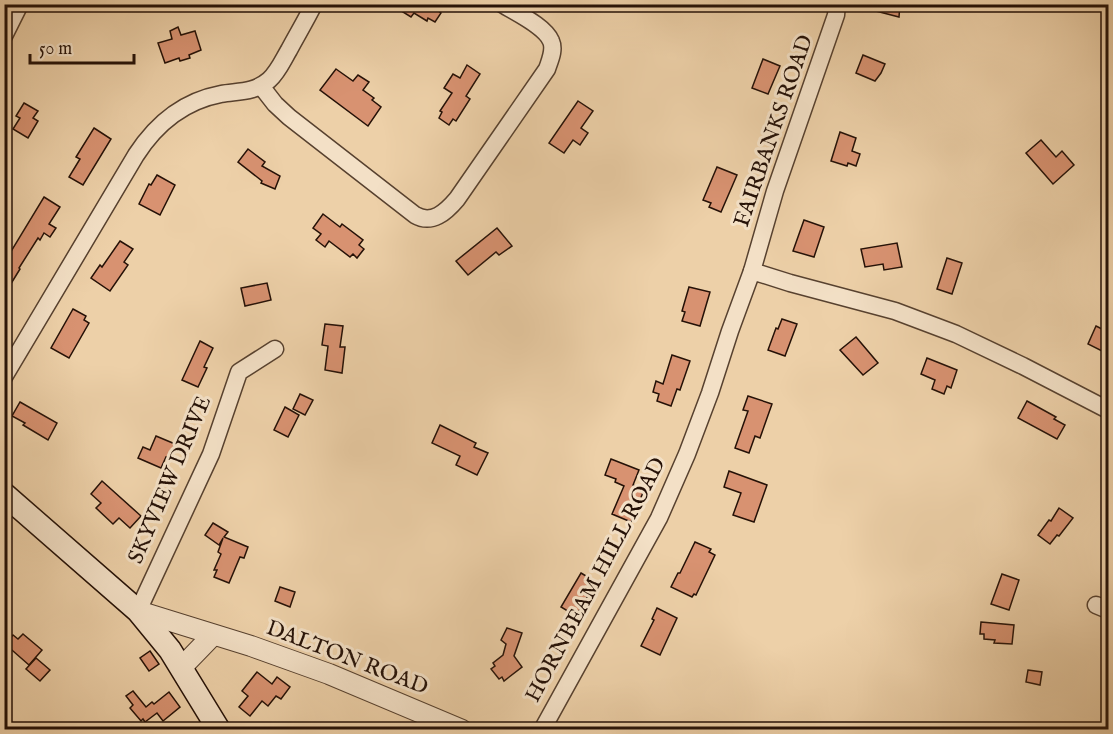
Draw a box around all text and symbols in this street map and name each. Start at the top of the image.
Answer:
scale bar [30,27,134,65]
street label: FAIRBANKS ROAD [728,31,820,231]
text: 50 m [39,38,72,61]
street label: SKYVIEW DRIVE [122,392,218,568]
street label: HORNBEAM HILL ROAD [519,453,673,707]
street label: DALTON ROAD [262,614,432,702]

